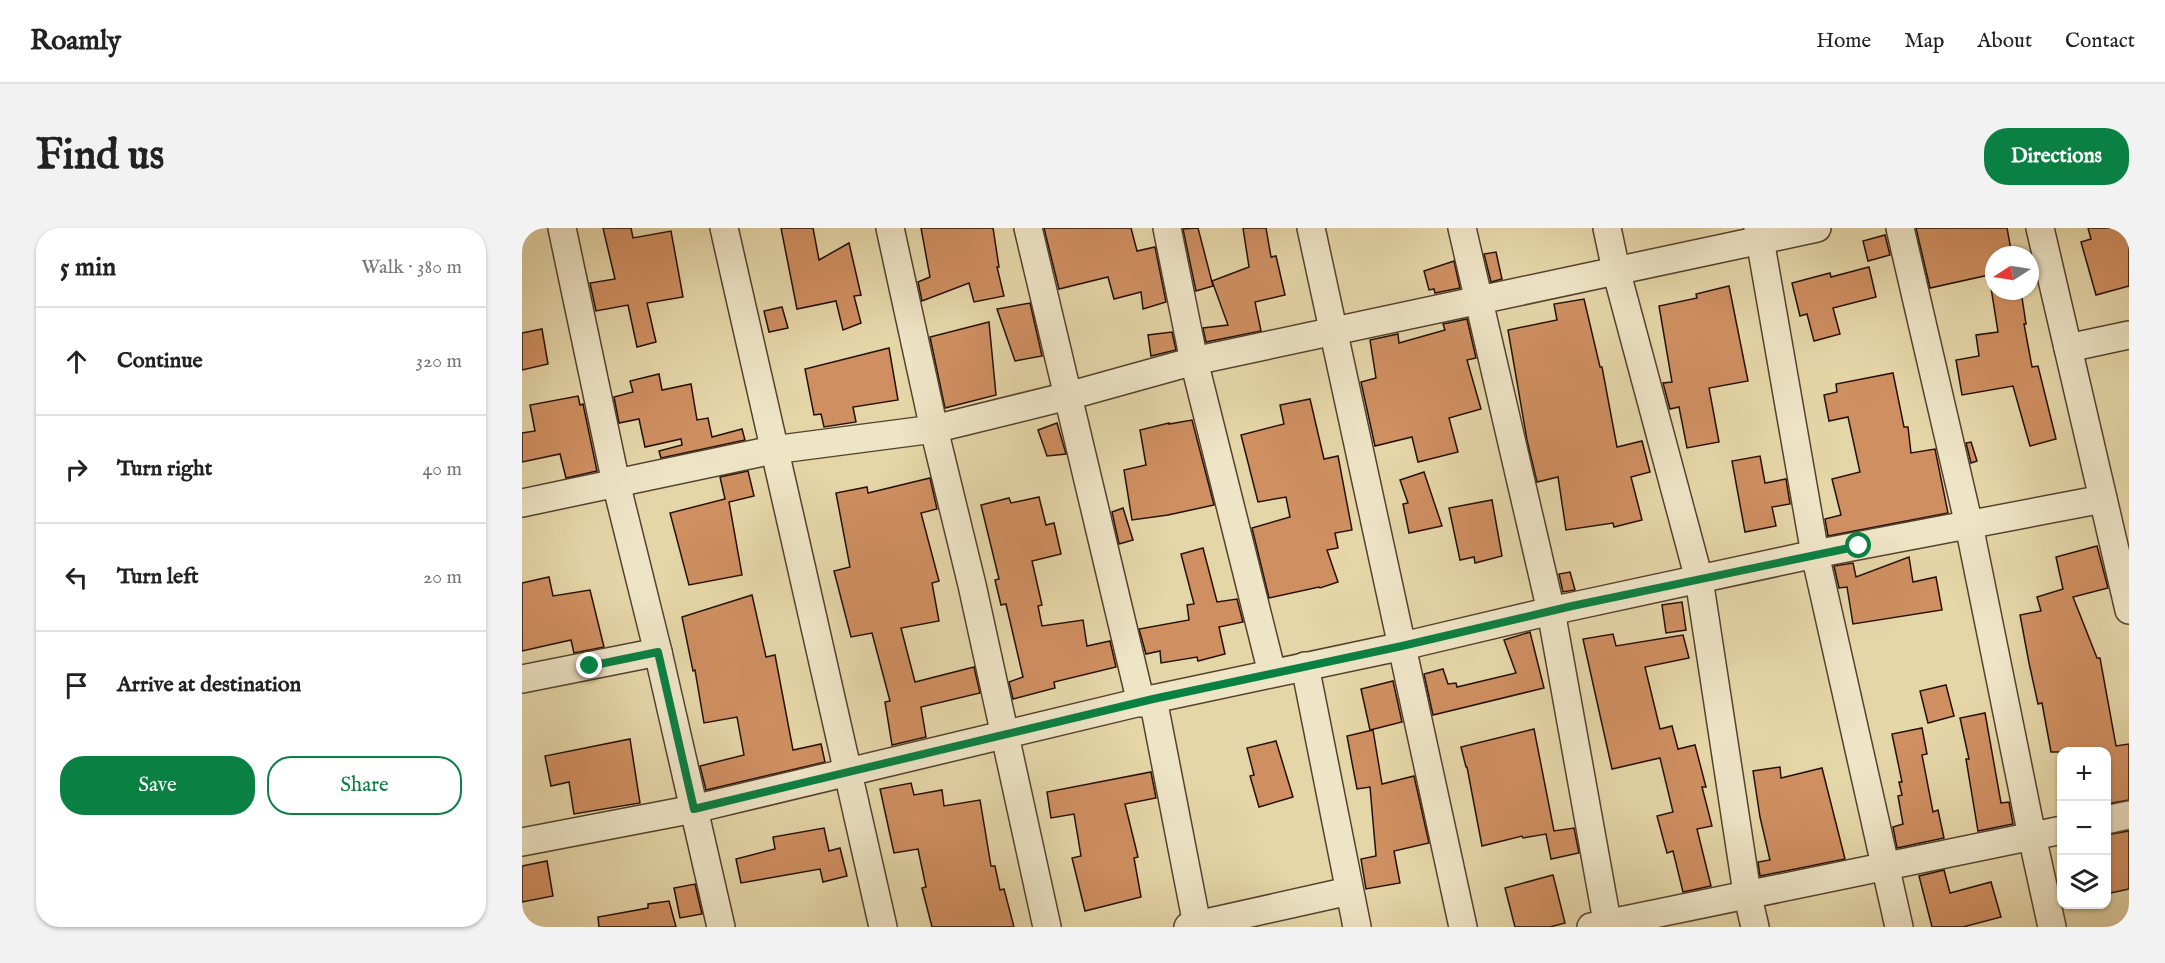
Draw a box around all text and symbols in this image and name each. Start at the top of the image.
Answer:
text: Roamly [30,24,121,59]
text: Home [1816,28,1871,55]
text: Map [1904,28,1944,55]
text: About [1977,28,2032,55]
text: Contact [2065,28,2135,55]
button: Directions [1984,128,2129,185]
text: Find us [36,130,164,183]
north arrow [1985,246,2039,300]
text: 5 min [60,251,116,284]
text: Walk · 380 m [361,255,462,280]
icon: ahead [60,345,93,378]
text: Continue [117,347,203,375]
text: 320 m [416,349,462,374]
icon: right [60,453,93,486]
text: Turn right [117,455,212,483]
text: 40 m [423,457,462,482]
route start [1845,532,1871,558]
icon: left [60,561,93,594]
text: Turn left [117,563,199,591]
text: 20 m [423,565,462,590]
route end [576,652,602,678]
icon: arrive [60,669,93,702]
text: Arrive at destination [117,671,301,699]
map controls [2057,747,2111,909]
button: + [2057,747,2111,801]
button: Save [60,756,255,815]
button: Share [267,756,462,815]
button: − [2057,801,2111,855]
button: layers [2057,855,2111,909]

